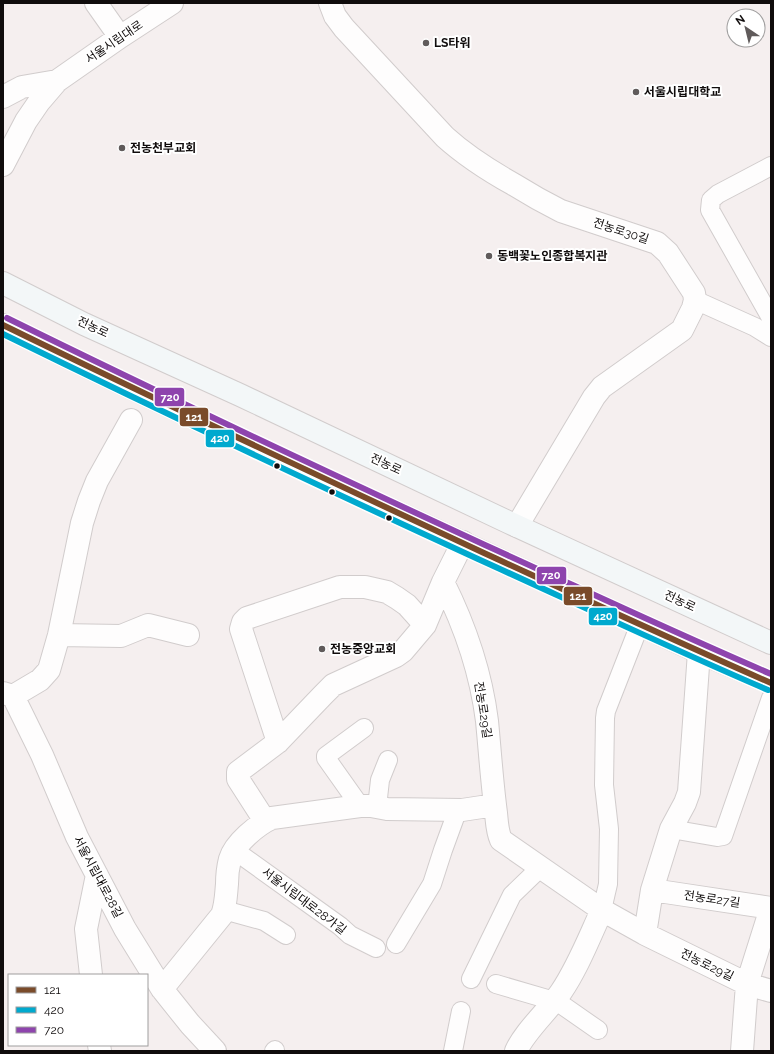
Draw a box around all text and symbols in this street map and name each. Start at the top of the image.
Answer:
north arrow [726,8,766,48]
text: N [733,12,748,28]
street label: 서울시립대로 [83,18,145,66]
place label: LS타워 [434,36,470,50]
marker: LS타워 [421,38,431,48]
place label: 서울시립대학교 [644,85,721,99]
marker: 서울시립대학교 [631,87,641,97]
place label: 전농천부교회 [130,141,196,155]
marker: 전농천부교회 [117,143,127,153]
street label: 전농로30길 [591,215,651,247]
place label: 동백꽃노인종합복지관 [497,249,607,263]
marker: 동백꽃노인종합복지관 [484,251,494,261]
street label: 전농로 [75,314,111,340]
line badge: 720 [154,387,185,407]
text: 720 [160,391,180,404]
line badge: 121 [179,407,209,427]
text: 121 [185,411,203,424]
line badge: 420 [205,429,235,448]
text: 420 [210,432,230,445]
street label: 전농로 [368,451,404,477]
unlabelled marker [272,461,282,471]
unlabelled marker [327,487,337,497]
unlabelled marker [384,513,394,523]
line badge: 720 [536,566,567,585]
text: 720 [541,569,561,582]
line badge: 121 [563,586,593,606]
street label: 전농로 [662,588,698,614]
text: 121 [569,590,587,603]
line badge: 420 [588,607,618,626]
text: 420 [593,610,613,623]
place label: 전농중앙교회 [330,642,396,656]
marker: 전농중앙교회 [317,644,327,654]
street label: 전농로29길 [472,681,494,739]
street label: 서울시립대로28길 [71,834,125,920]
street label: 서울시립대로28가길 [259,865,349,937]
street label: 전농로27길 [683,888,741,910]
street label: 전농로29길 [678,946,736,984]
legend [8,974,148,1046]
text: 121 [44,983,61,997]
text: 420 [44,1003,64,1017]
text: 720 [44,1023,64,1037]

